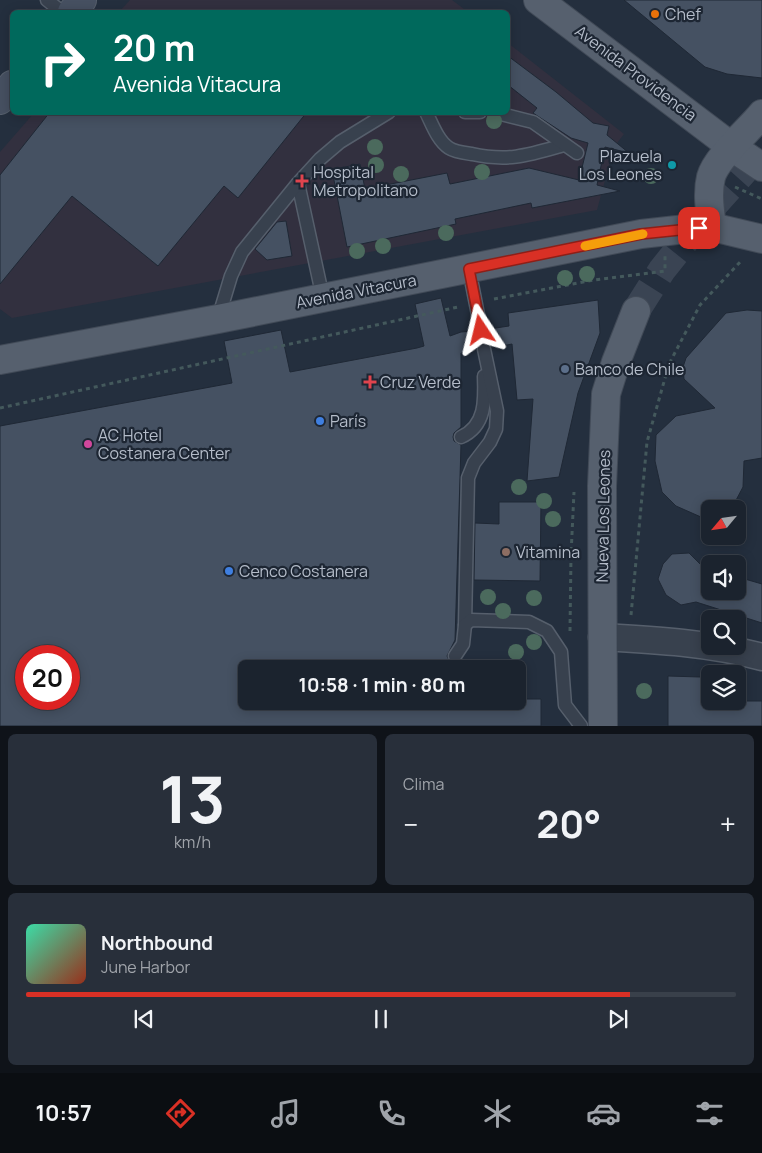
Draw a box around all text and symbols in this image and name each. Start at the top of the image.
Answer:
place label: Chef [665,3,701,25]
marker: Chef [649,8,661,20]
street label: Avenida Providencia [571,20,701,126]
text: 20 m [113,24,195,72]
icon: right [30,30,95,95]
text: Avenida Vitacura [113,69,281,99]
place label: Plazuela Los Leones [579,145,662,185]
marker: Plazuela Los Leones [666,159,678,171]
place label: Hospital Metropolitano [313,161,418,201]
marker: Hospital Metropolitano [295,174,309,188]
pin [678,207,720,249]
icon: arrive [685,214,713,242]
street label: Avenida Vitacura [294,269,418,313]
position arrow [454,303,506,355]
place label: Banco de Chile [575,358,684,380]
marker: Banco de Chile [559,363,571,375]
place label: Cruz Verde [380,371,461,393]
marker: Cruz Verde [364,376,376,388]
place label: París [330,410,366,432]
marker: París [314,415,326,427]
place label: AC Hotel Costanera Center [98,424,230,464]
marker: AC Hotel Costanera Center [82,438,94,450]
street label: Nueva Los Leones [591,450,615,582]
north arrow [701,500,746,545]
map controls [701,500,746,710]
place label: Vitamina [516,541,580,563]
marker: Vitamina [500,546,512,558]
button: sound [701,555,746,600]
place label: Cenco Costanera [239,560,368,582]
marker: Cenco Costanera [223,565,235,577]
button: search [701,610,746,655]
speed limit sign: 20 [15,645,80,710]
button: layers [701,665,746,710]
text: 10:58 · 1 min · 80 m [299,672,465,698]
text: 13 [159,754,226,843]
text: Clima [403,773,444,795]
text: 20° [537,797,601,849]
text: − [403,805,418,843]
text: + [720,805,736,843]
text: km/h [174,831,211,853]
text: Northbound [101,930,213,956]
text: June Harbor [101,956,190,978]
icon: previous [130,1005,158,1033]
icon: pause [367,1005,395,1033]
icon: next [604,1005,632,1033]
icon: directions [163,1096,198,1131]
icon: music [268,1096,303,1131]
icon: phone [374,1096,409,1131]
icon: climate [480,1096,515,1131]
icon: car [586,1096,621,1131]
icon: filters [692,1096,727,1131]
text: 10:57 [35,1098,92,1128]

